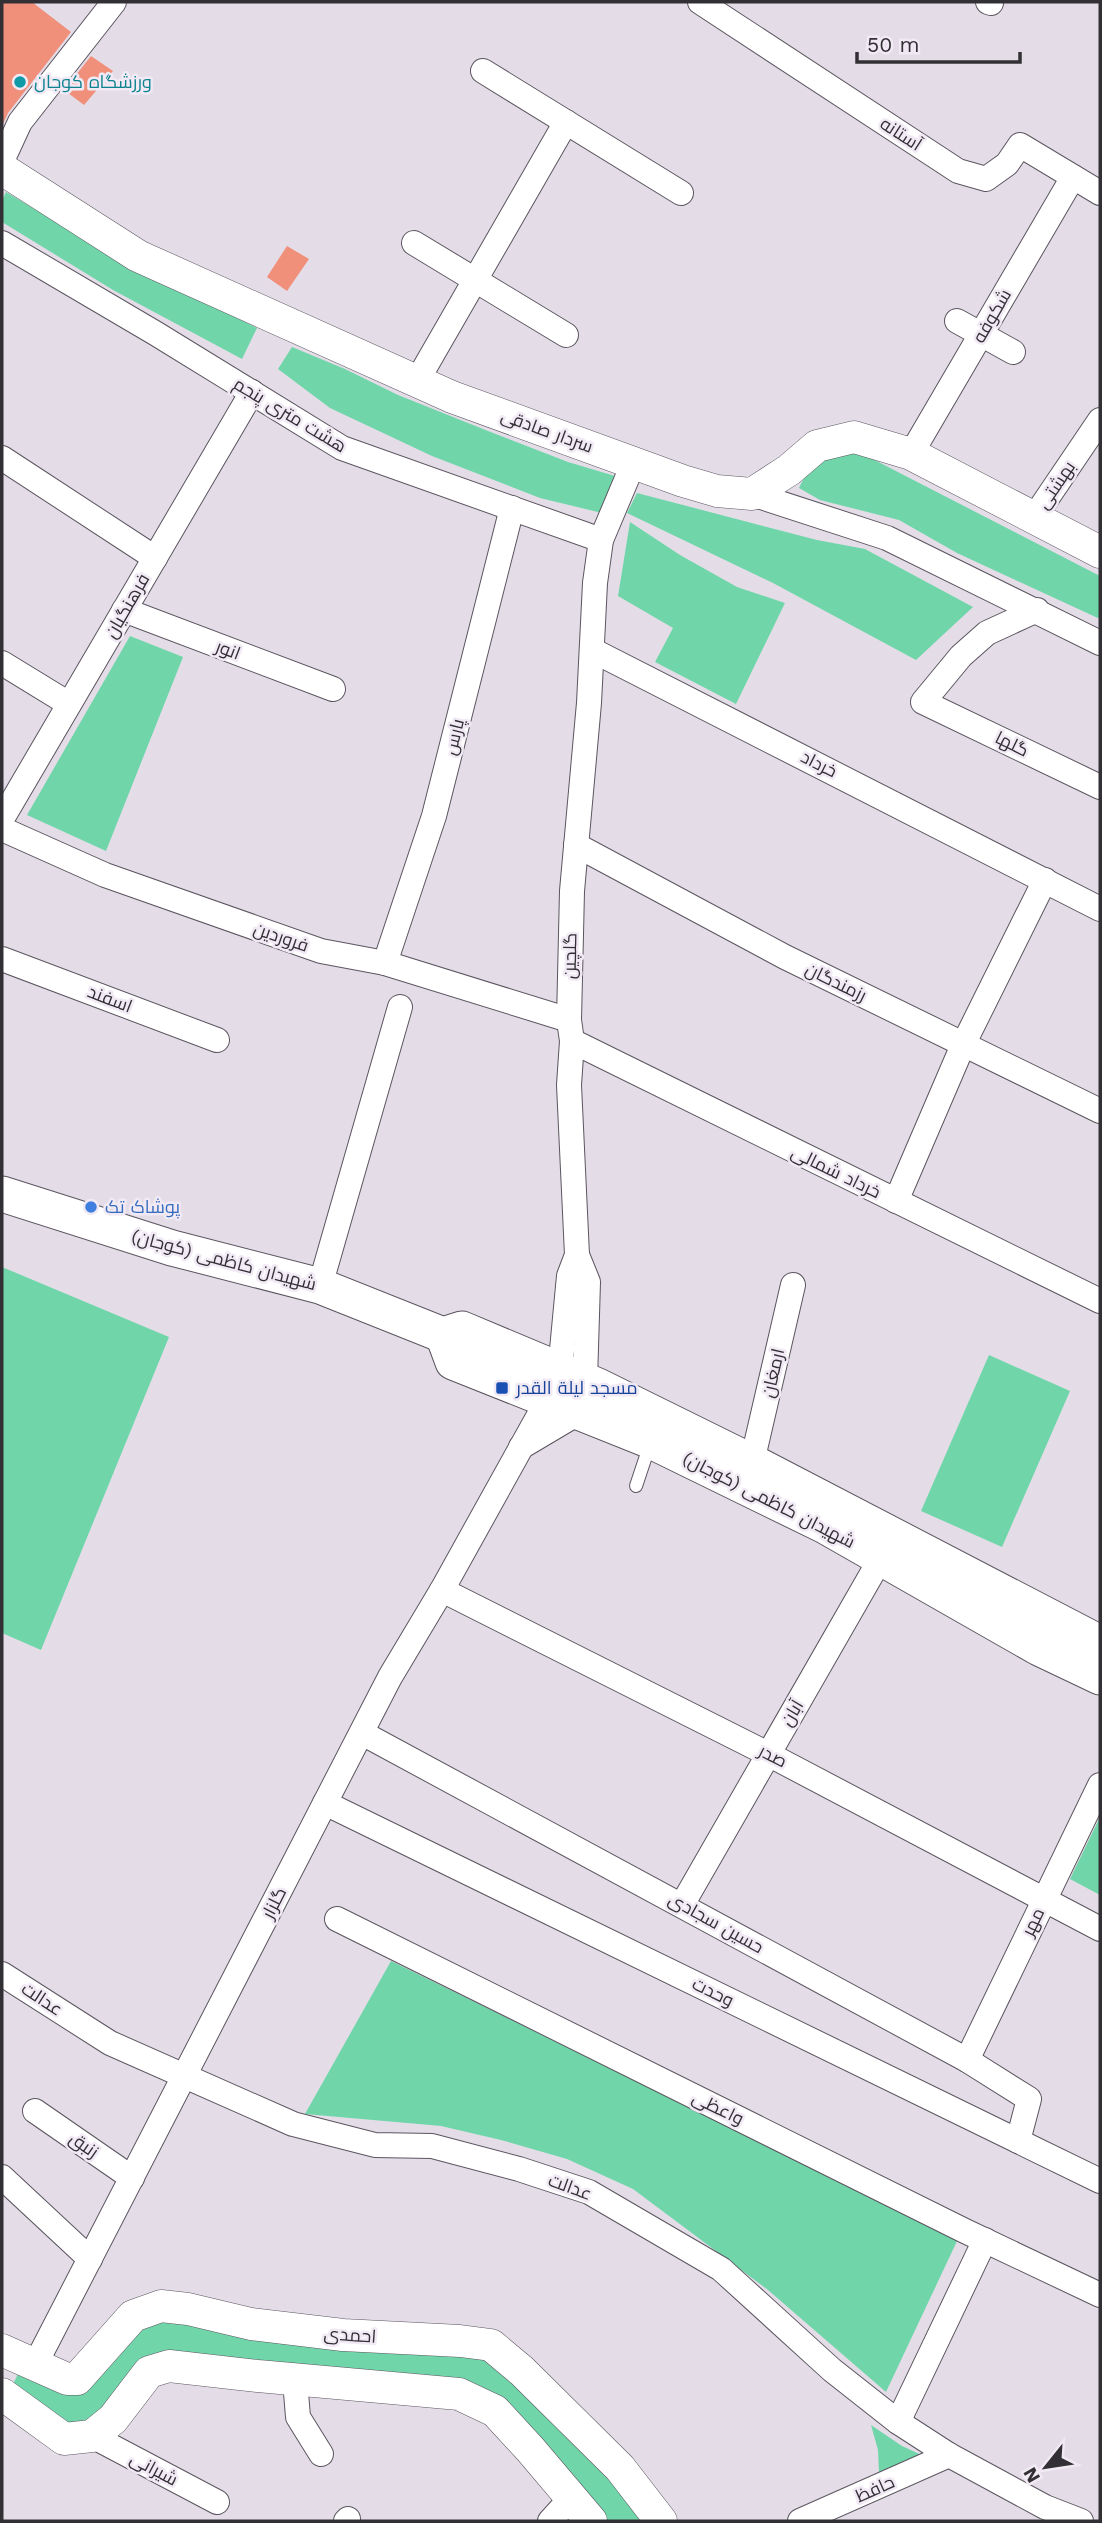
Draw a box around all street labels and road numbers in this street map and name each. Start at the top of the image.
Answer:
street label: آستانه [876,112,926,155]
street label: شکوفه [968,285,1016,347]
street label: هشت متری پنجم [229,373,351,458]
street label: سردار صادقی [498,404,596,458]
street label: بهشتی [1032,457,1080,513]
street label: فرهنگیان [100,570,154,642]
street label: انور [212,635,244,665]
street label: پارس [439,716,470,758]
street label: گلها [992,726,1032,762]
street label: خرداد [797,746,841,782]
street label: فروردین [250,917,312,957]
street label: گلچین [559,933,582,979]
street label: رزمندگان [802,958,870,1006]
street label: اسفند [85,980,135,1017]
street label: خرداد شمالی [788,1141,884,1203]
street label: شهیدان کاظمی (کوجان) [129,1225,319,1295]
street label: ارمغان [757,1346,789,1400]
street label: شهیدان کاظمی (کوجان) [679,1447,859,1553]
street label: آبان [776,1696,808,1730]
street label: صدر [754,1739,791,1772]
street label: گلزار [256,1883,291,1923]
street label: حسین سجادی [665,1888,767,1958]
street label: مهر [1016,1904,1049,1941]
street label: وحدت [689,1973,737,2011]
street label: عدالت [18,1978,67,2020]
street label: واعظی [689,2086,747,2130]
street label: زنبق [64,2127,103,2164]
street label: عدالت [546,2169,595,2204]
street label: احمدی [323,2322,377,2348]
street label: شیرانی [126,2447,182,2491]
street label: حافظ [852,2471,898,2506]

